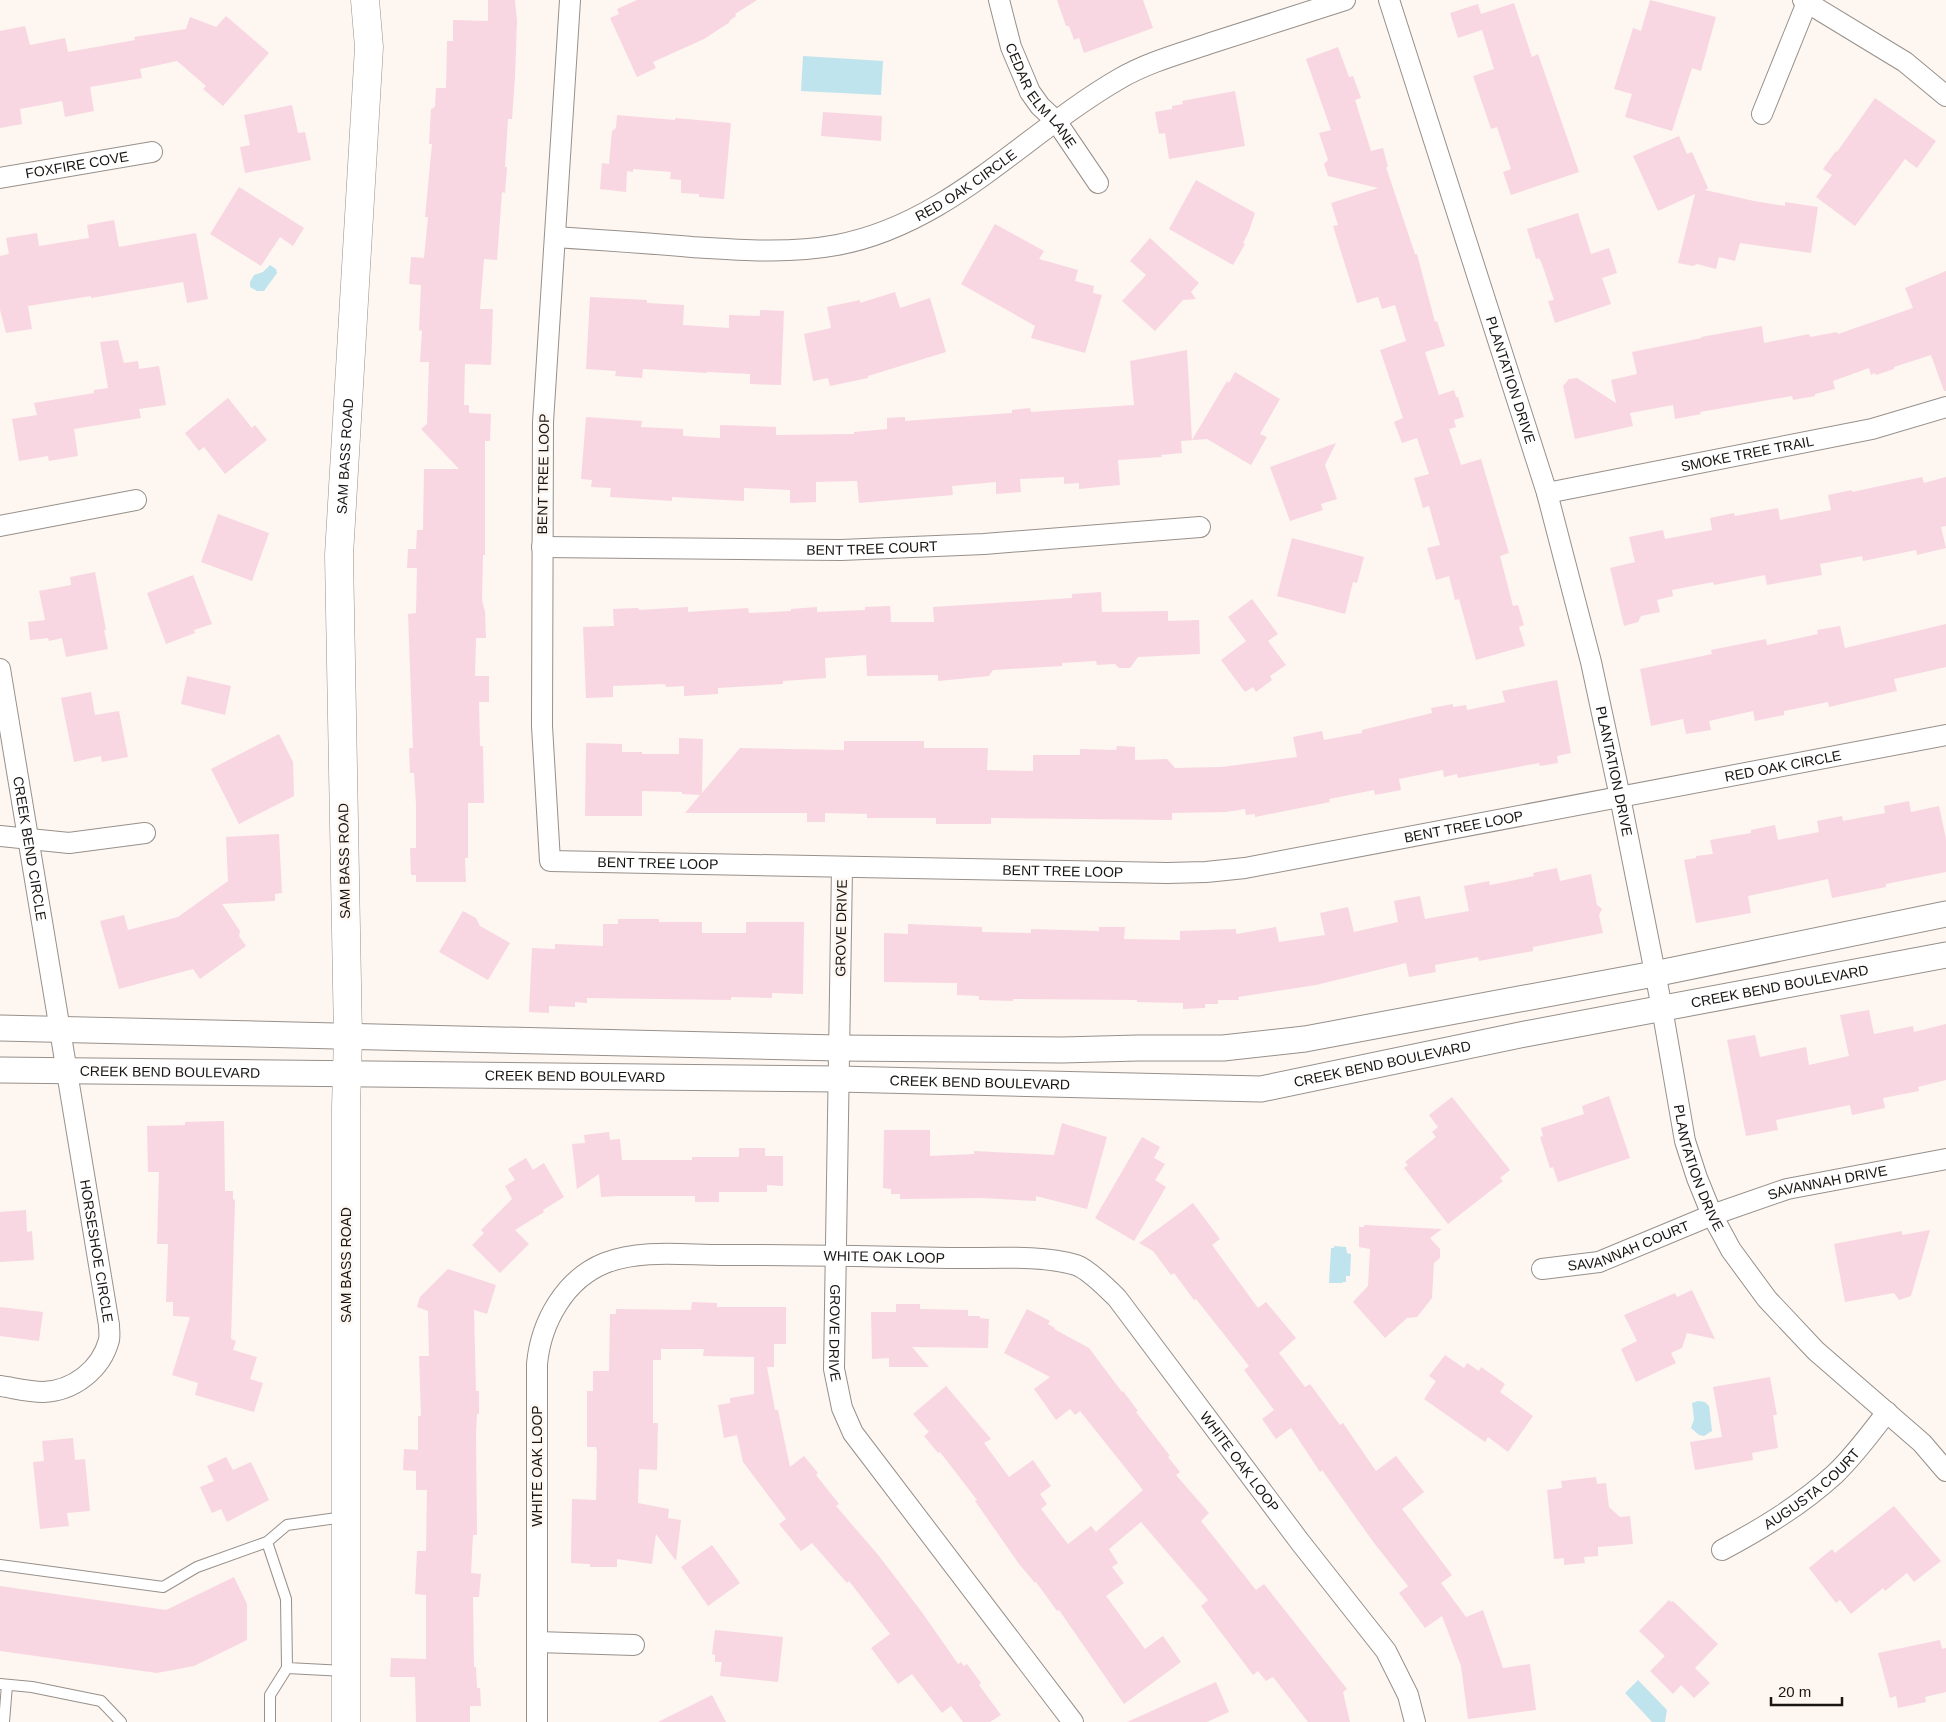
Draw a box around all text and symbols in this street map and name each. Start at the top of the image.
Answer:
street label: CEDAR ELM LANE [1002,41,1080,151]
street label: RED OAK CIRCLE [912,146,1020,224]
street label: FOXFIRE COVE [24,148,130,182]
street label: PLANTATION DRIVE [1483,314,1539,446]
street label: SAM BASS ROAD [333,398,356,515]
street label: BENT TREE LOOP [534,413,552,535]
street label: SMOKE TREE TRAIL [1679,433,1815,474]
street label: BENT TREE COURT [806,538,938,558]
street label: PLANTATION DRIVE [1593,705,1636,838]
street label: RED OAK CIRCLE [1723,747,1843,785]
street label: CREEK BEND CIRCLE [10,775,50,922]
street label: SAM BASS ROAD [335,803,353,919]
street label: BENT TREE LOOP [1403,807,1525,846]
street label: BENT TREE LOOP [597,854,718,872]
street label: BENT TREE LOOP [1002,862,1123,880]
street label: GROVE DRIVE [832,879,850,977]
street label: CREEK BEND BOULEVARD [1690,962,1870,1011]
street label: CREEK BEND BOULEVARD [1292,1038,1472,1090]
street label: CREEK BEND BOULEVARD [80,1063,260,1081]
street label: CREEK BEND BOULEVARD [485,1067,665,1085]
street label: CREEK BEND BOULEVARD [890,1072,1070,1092]
street label: PLANTATION DRIVE [1671,1103,1727,1234]
street label: SAVANNAH DRIVE [1765,1162,1888,1203]
street label: HORSESHOE CIRCLE [77,1178,116,1324]
street label: SAM BASS ROAD [338,1207,354,1323]
street label: SAVANNAH COURT [1567,1217,1692,1274]
street label: WHITE OAK LOOP [823,1248,945,1266]
street label: GROVE DRIVE [826,1284,844,1383]
street label: WHITE OAK LOOP [529,1405,545,1527]
street label: WHITE OAK LOOP [1197,1408,1283,1515]
street label: AUGUSTA COURT [1761,1445,1863,1532]
scale bar [1771,1674,1842,1706]
text: 20 m [1778,1683,1811,1700]

